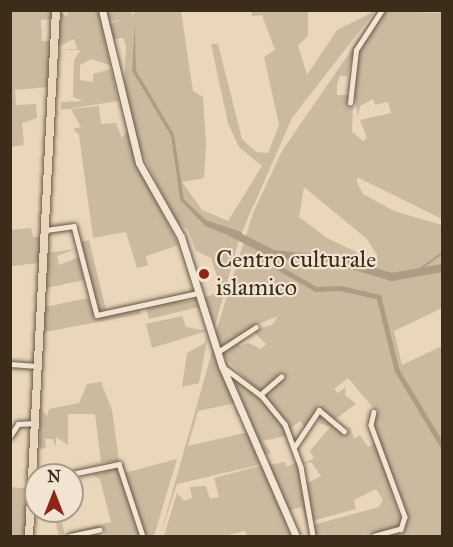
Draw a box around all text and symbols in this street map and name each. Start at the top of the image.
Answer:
place label: Centro culturale islamico [216,246,376,302]
marker: Centro culturale islamico [197,267,211,281]
north arrow [24,463,84,523]
text: N [47,467,61,486]

